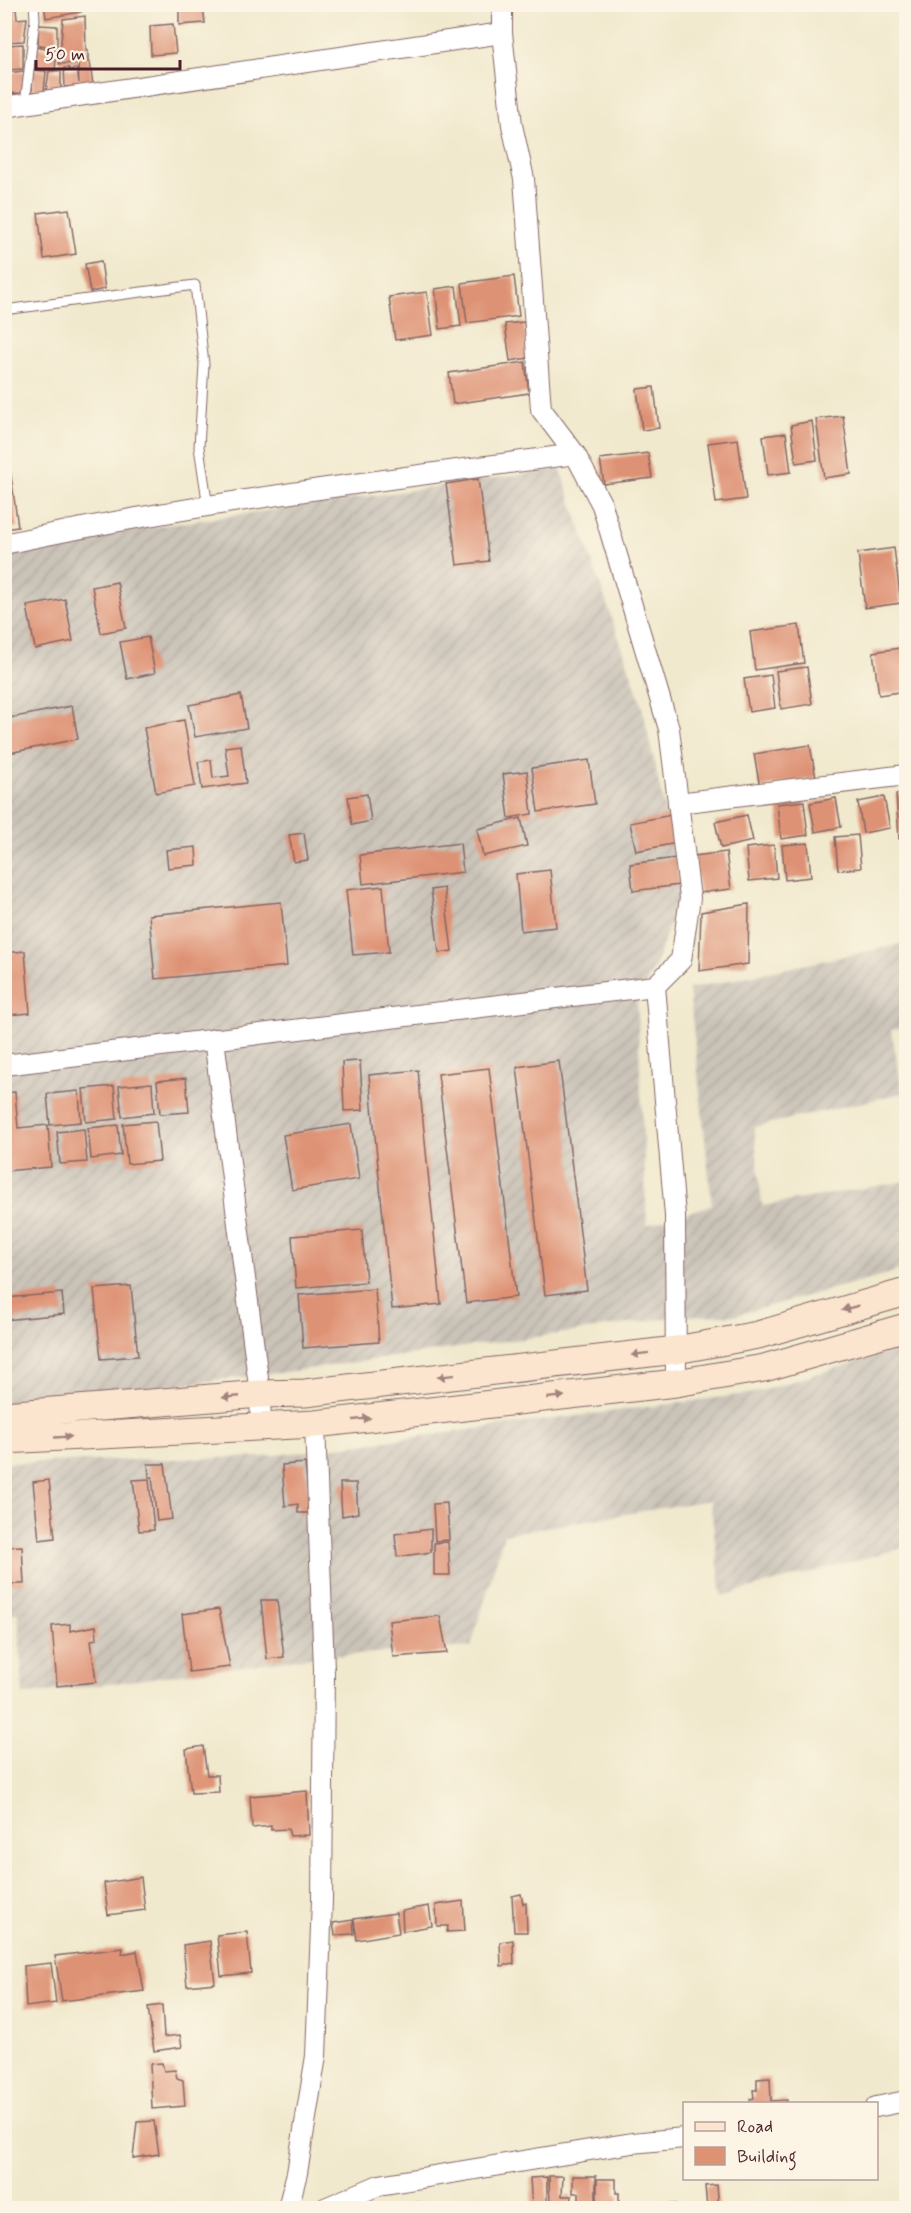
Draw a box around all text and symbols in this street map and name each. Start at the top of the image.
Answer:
scale bar [36,33,180,71]
text: 50 m [45,43,85,67]
one-way arrow [841,1304,859,1313]
one-way arrow [630,1349,649,1359]
one-way arrow [436,1372,455,1381]
one-way arrow [222,1392,241,1402]
one-way arrow [547,1392,566,1402]
one-way arrow [353,1414,372,1423]
one-way arrow [53,1432,72,1441]
legend [683,2102,878,2180]
text: Road [737,2115,773,2139]
text: Building [737,2145,797,2171]

